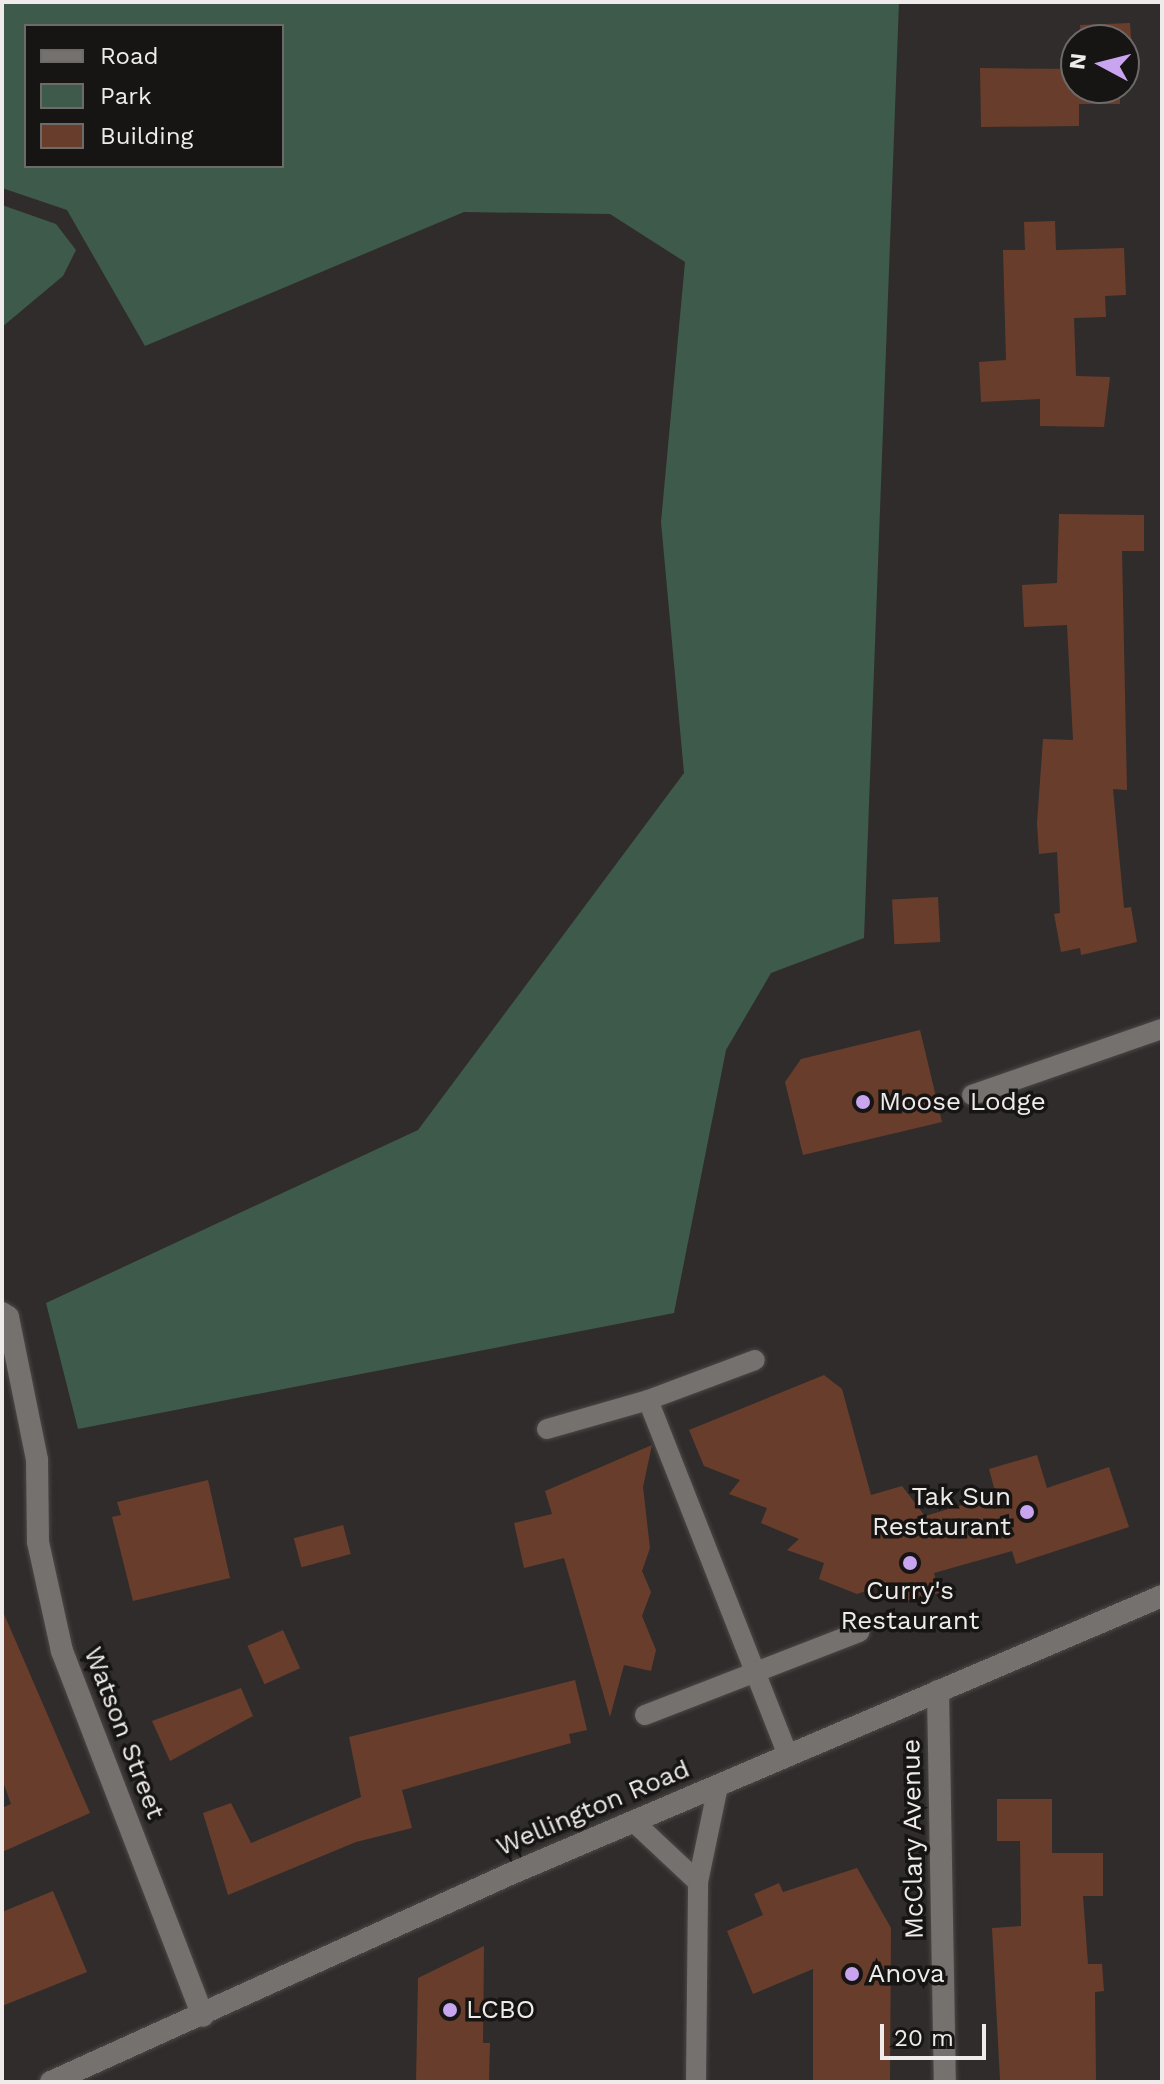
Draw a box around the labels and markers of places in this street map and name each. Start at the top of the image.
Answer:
place label: Moose Lodge [879,1086,1046,1118]
marker: Moose Lodge [854,1093,872,1111]
place label: Tak Sun Restaurant [872,1481,1011,1542]
marker: Tak Sun Restaurant [1018,1503,1036,1521]
marker: Curry's Restaurant [901,1554,919,1572]
place label: Curry's Restaurant [841,1575,979,1636]
place label: Anova [868,1958,945,1990]
marker: Anova [843,1965,861,1983]
place label: LCBO [466,1994,535,2026]
marker: LCBO [441,2001,459,2019]

